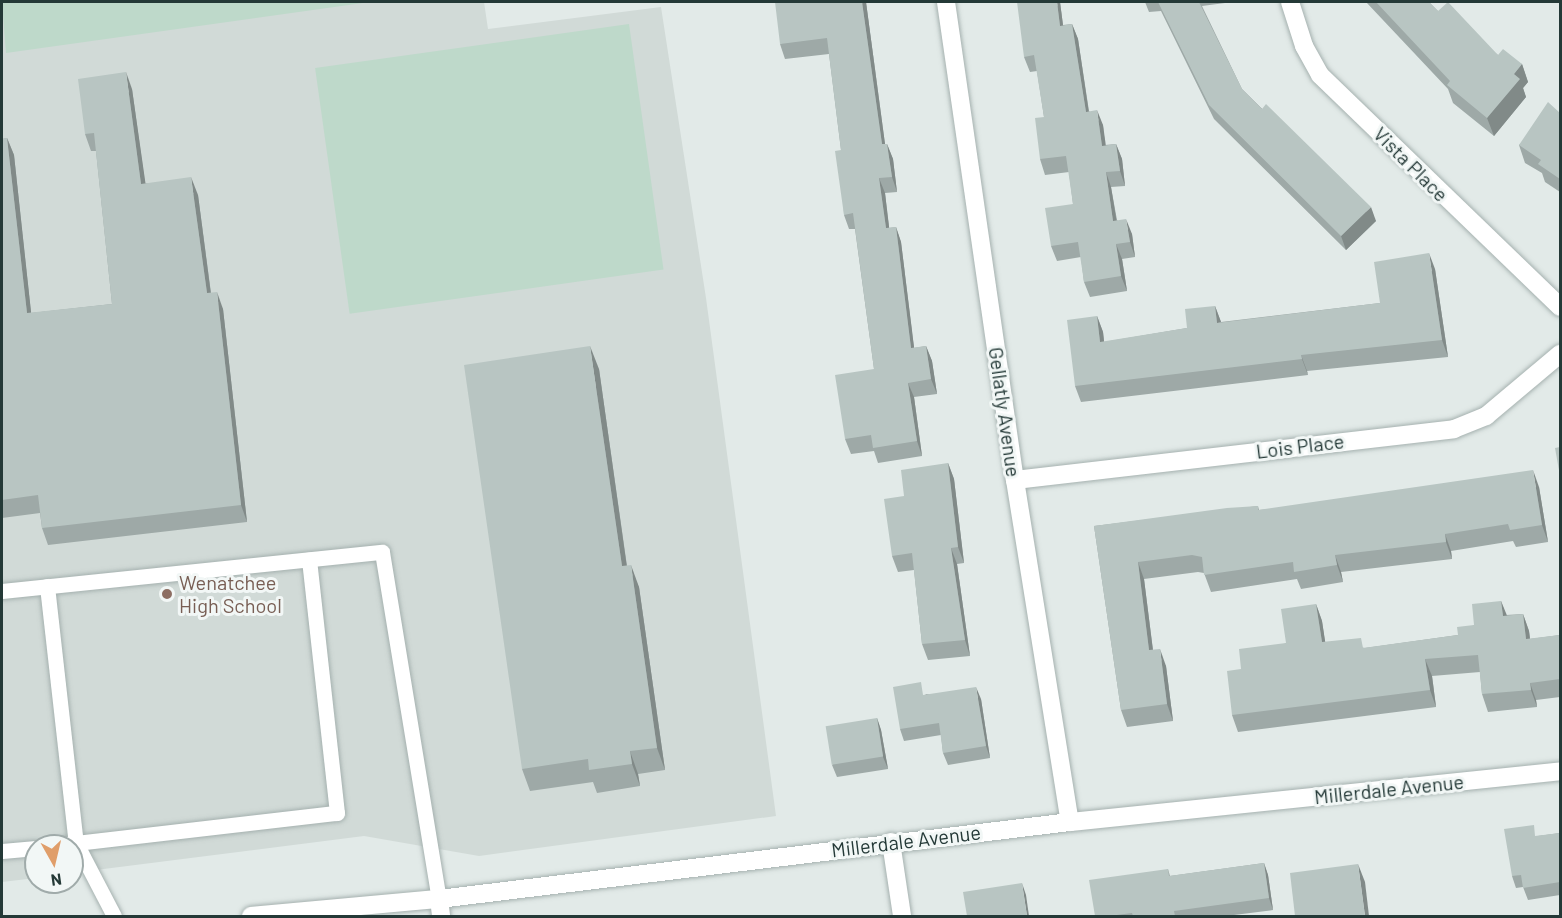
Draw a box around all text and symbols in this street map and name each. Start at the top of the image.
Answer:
street label: Vista Place [1369,122,1453,206]
street label: Gellatly Avenue [984,346,1026,478]
street label: Lois Place [1255,429,1345,463]
place label: Wenatchee High School [179,570,282,617]
marker: Wenatchee High School [160,587,174,601]
street label: Millerdale Avenue [1313,769,1465,809]
street label: Millerdale Avenue [830,820,982,862]
north arrow [24,834,84,894]
text: N [50,870,63,890]

